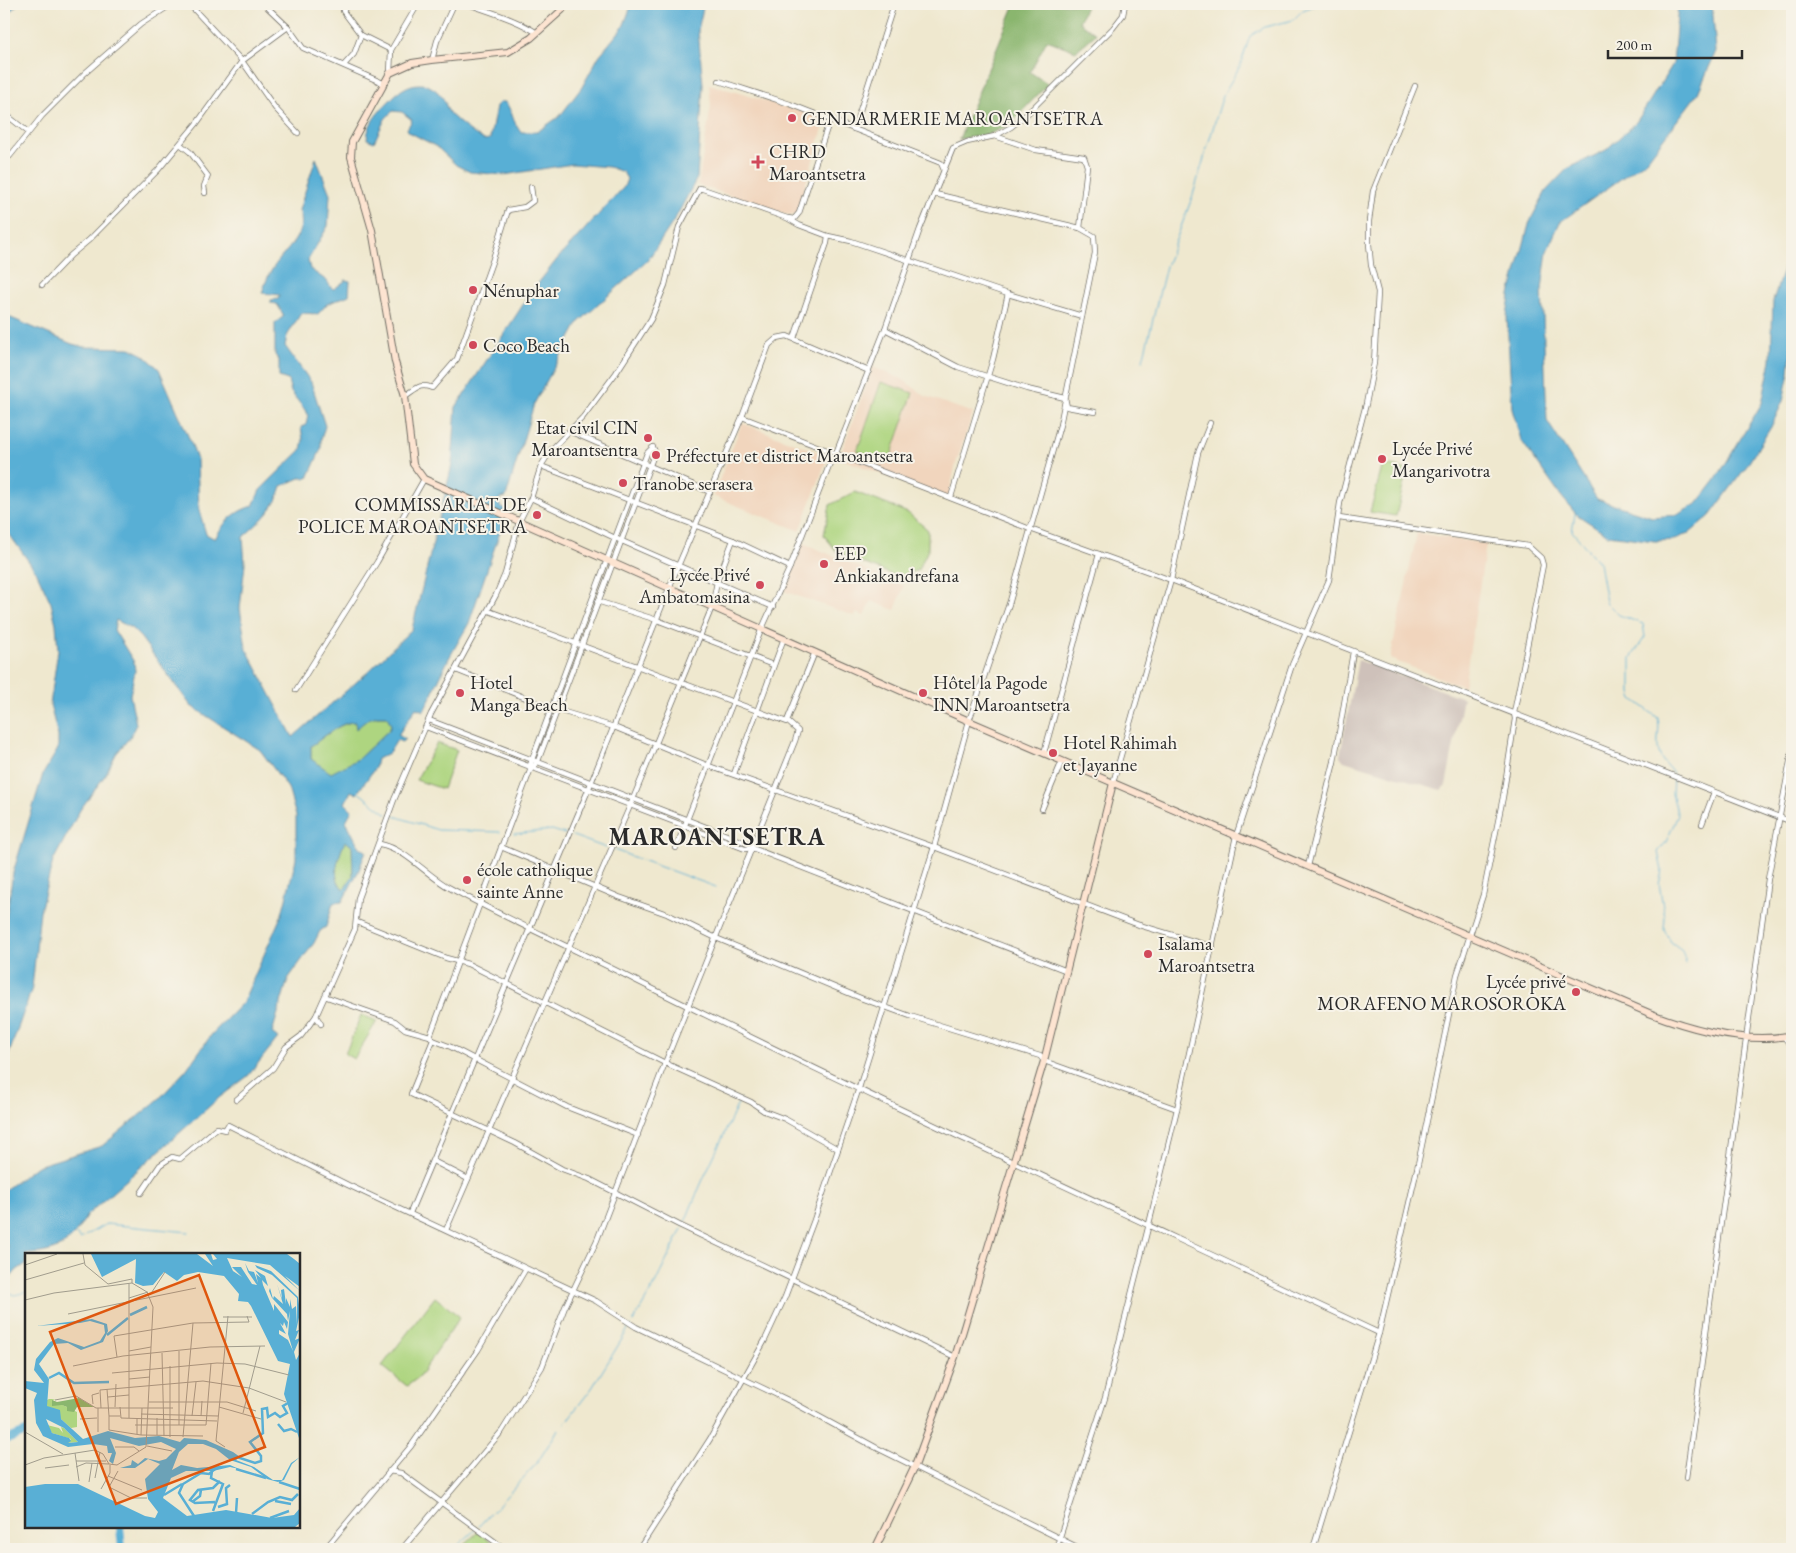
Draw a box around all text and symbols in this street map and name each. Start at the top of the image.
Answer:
scale bar [1608,28,1742,60]
text: 200 m [1616,35,1653,54]
place label: GENDARMERIE MAROANTSETRA [802,106,1104,131]
marker: GENDARMERIE MAROANTSETRA [786,112,798,124]
place label: CHRD Maroantsetra [769,139,866,186]
marker: CHRD Maroantsetra [751,155,765,169]
place label: Nénuphar [483,278,559,303]
marker: Nénuphar [467,284,479,296]
place label: Coco Beach [483,333,570,358]
marker: Coco Beach [467,339,479,351]
place label: Etat civil CIN Maroantsentra [531,415,638,462]
marker: Etat civil CIN Maroantsentra [642,432,654,444]
place label: Lycée Privé Mangarivotra [1392,436,1491,483]
place label: Préfecture et district Maroantsetra [666,443,913,468]
marker: Préfecture et district Maroantsetra [650,449,662,461]
marker: Lycée Privé Mangarivotra [1376,453,1388,465]
place label: Tranobe serasera [633,471,754,496]
marker: Tranobe serasera [617,477,629,489]
place label: COMMISSARIAT DE POLICE MAROANTSETRA [298,492,528,539]
marker: COMMISSARIAT DE POLICE MAROANTSETRA [531,509,543,521]
place label: EEP Ankiakandrefana [833,541,959,588]
marker: EEP Ankiakandrefana [818,558,830,570]
place label: Lycée Privé Ambatomasina [638,562,750,609]
marker: Lycée Privé Ambatomasina [754,579,766,591]
place label: Hotel Manga Beach [470,670,568,717]
place label: Hôtel la Pagode INN Maroantsetra [933,670,1070,717]
marker: Hotel Manga Beach [454,687,466,699]
marker: Hôtel la Pagode INN Maroantsetra [917,687,929,699]
place label: Hotel Rahimah et Jayanne [1063,730,1177,777]
marker: Hotel Rahimah et Jayanne [1047,747,1059,759]
district label: MAROANTSETRA [609,821,825,852]
place label: école catholique sainte Anne [477,857,593,904]
marker: école catholique sainte Anne [461,874,473,886]
place label: Isalama Maroantsetra [1158,931,1255,978]
marker: Isalama Maroantsetra [1142,948,1154,960]
place label: Lycée privé MORAFENO MAROSOROKA [1317,969,1567,1016]
marker: Lycée privé MORAFENO MAROSOROKA [1570,986,1582,998]
inset map [25,1253,300,1528]

